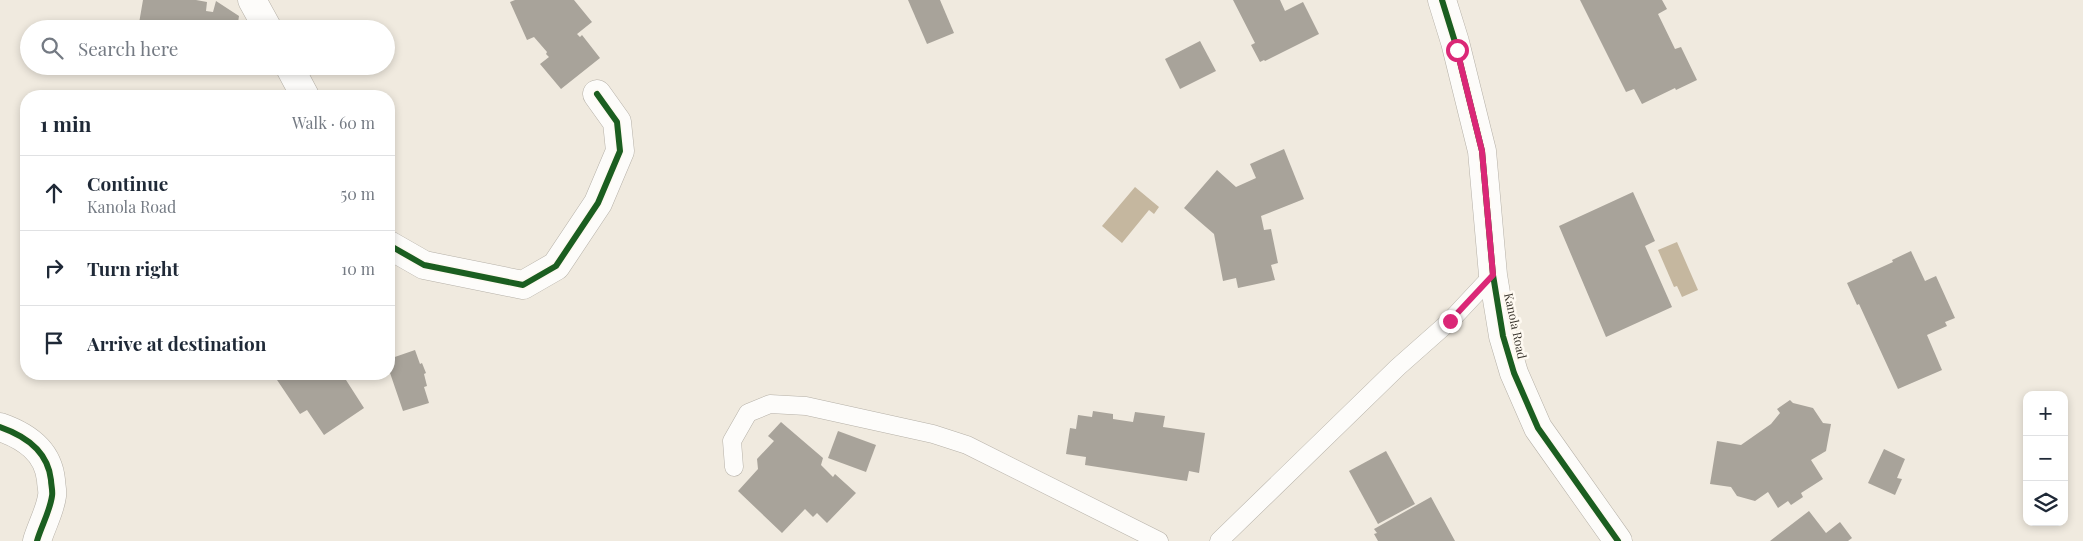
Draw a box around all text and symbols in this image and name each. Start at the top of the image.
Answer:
search box [20,20,395,75]
icon: search [38,34,66,62]
text: Search here [78,35,178,61]
route start [1446,39,1469,62]
text: 1 min [40,109,91,137]
text: Walk · 60 m [292,112,375,133]
text: Continue [87,170,168,196]
icon: ahead [40,179,68,207]
text: 50 m [341,183,375,204]
text: Kanola Road [87,196,176,217]
icon: right [40,254,68,282]
text: Turn right [87,255,179,281]
text: 10 m [341,258,375,279]
street label: Kanola Road [1501,291,1531,360]
route end [1439,310,1462,333]
icon: arrive [40,329,68,357]
text: Arrive at destination [87,330,267,356]
map controls [2023,391,2068,526]
button: + [2023,391,2068,436]
button: − [2023,436,2068,481]
button: layers [2023,481,2068,526]

